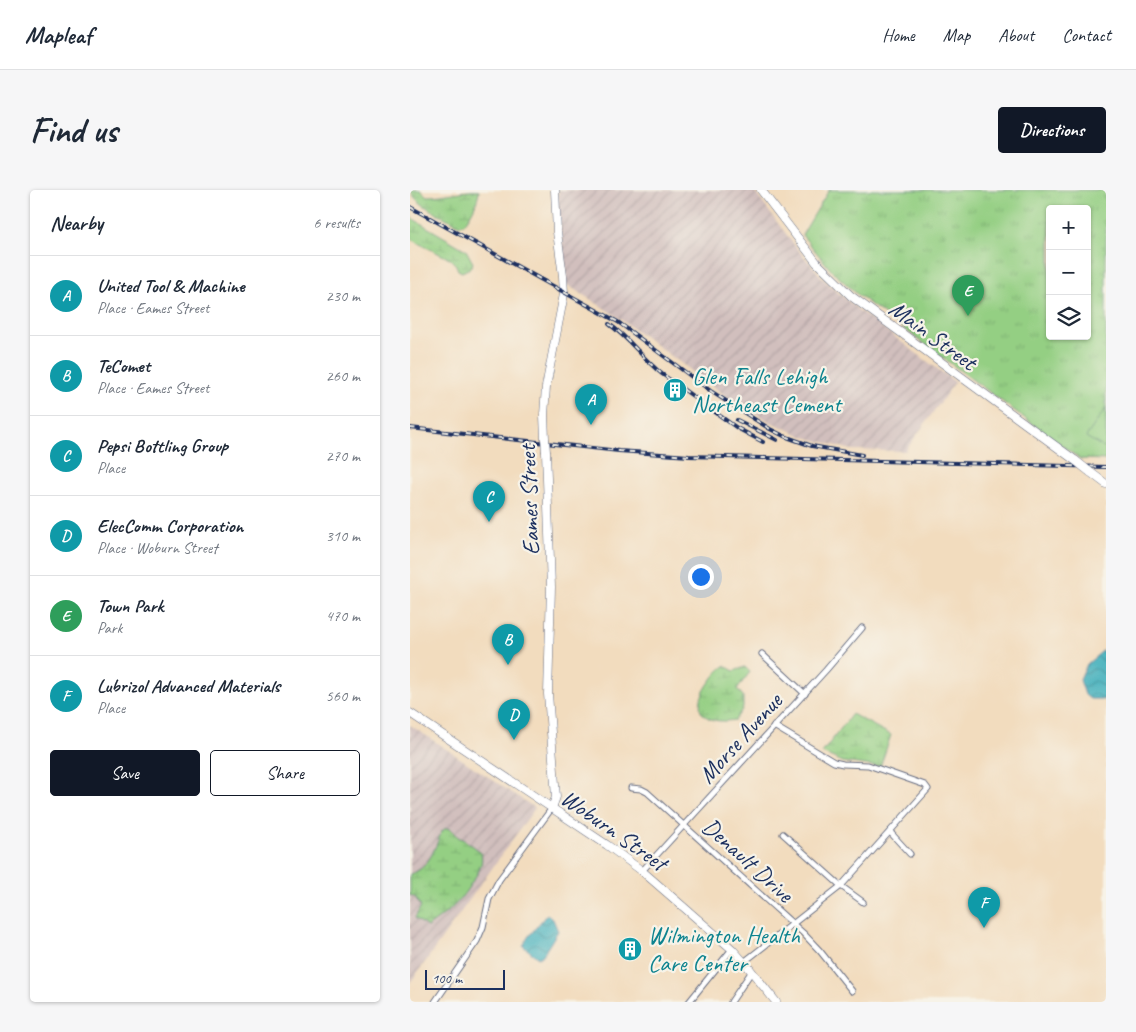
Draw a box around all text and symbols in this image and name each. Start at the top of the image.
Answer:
text: Mapleaf [25,20,92,50]
text: Home [882,24,915,46]
text: Map [943,24,970,46]
text: About [998,24,1034,46]
text: Contact [1062,24,1111,46]
button: Directions [998,107,1106,153]
text: Find us [30,108,117,153]
map controls [1046,205,1091,340]
button: + [1046,205,1091,250]
text: Nearby [50,210,103,236]
text: 6 results [313,213,360,233]
button: − [1046,250,1091,295]
text: United Tool & Machine [97,274,245,298]
pin: E [952,275,984,316]
text: A [62,286,70,306]
text: 230 m [326,286,360,306]
street label: Main Street [883,293,984,378]
button: layers [1046,295,1091,340]
text: Place · Eames Street [97,298,209,318]
text: TeComet [97,354,150,378]
place label: Glen Falls Lehigh Northeast Cement [692,361,843,419]
text: B [62,366,70,386]
text: 260 m [326,366,360,386]
building icon: Glen Falls Lehigh Northeast Cement [662,377,688,403]
text: Place · Eames Street [97,378,209,398]
pin: A [575,384,607,425]
text: Pepsi Bottling Group [97,434,228,458]
street label: Eames Street [512,442,546,556]
text: C [62,446,70,466]
text: 270 m [326,446,360,466]
text: Place [97,458,125,478]
pin: C [473,481,505,522]
text: ElecComm Corporation [97,514,243,538]
text: D [61,526,71,546]
text: 310 m [326,526,360,546]
text: Place · Woburn Street [97,538,218,558]
your location [688,564,714,590]
text: Town Park [97,594,163,618]
text: E [62,606,70,626]
text: 470 m [326,606,360,626]
text: Park [97,618,122,638]
pin: B [492,624,524,665]
text: Lubrizol Advanced Materials [97,674,280,698]
street label: Morse Avenue [692,685,790,789]
text: F [62,686,70,706]
text: 560 m [326,686,360,706]
text: Place [97,698,125,718]
pin: D [498,699,530,740]
button: Save [50,750,200,796]
button: Share [210,750,360,796]
street label: Woburn Street [555,783,675,879]
street label: Denault Drive [696,811,801,910]
pin: F [968,887,1000,928]
place label: Wilmington Health Care Center [648,920,801,978]
building icon: Wilmington Health Care Center [617,936,643,962]
scale bar [425,967,505,990]
text: 100 m [432,970,462,987]

